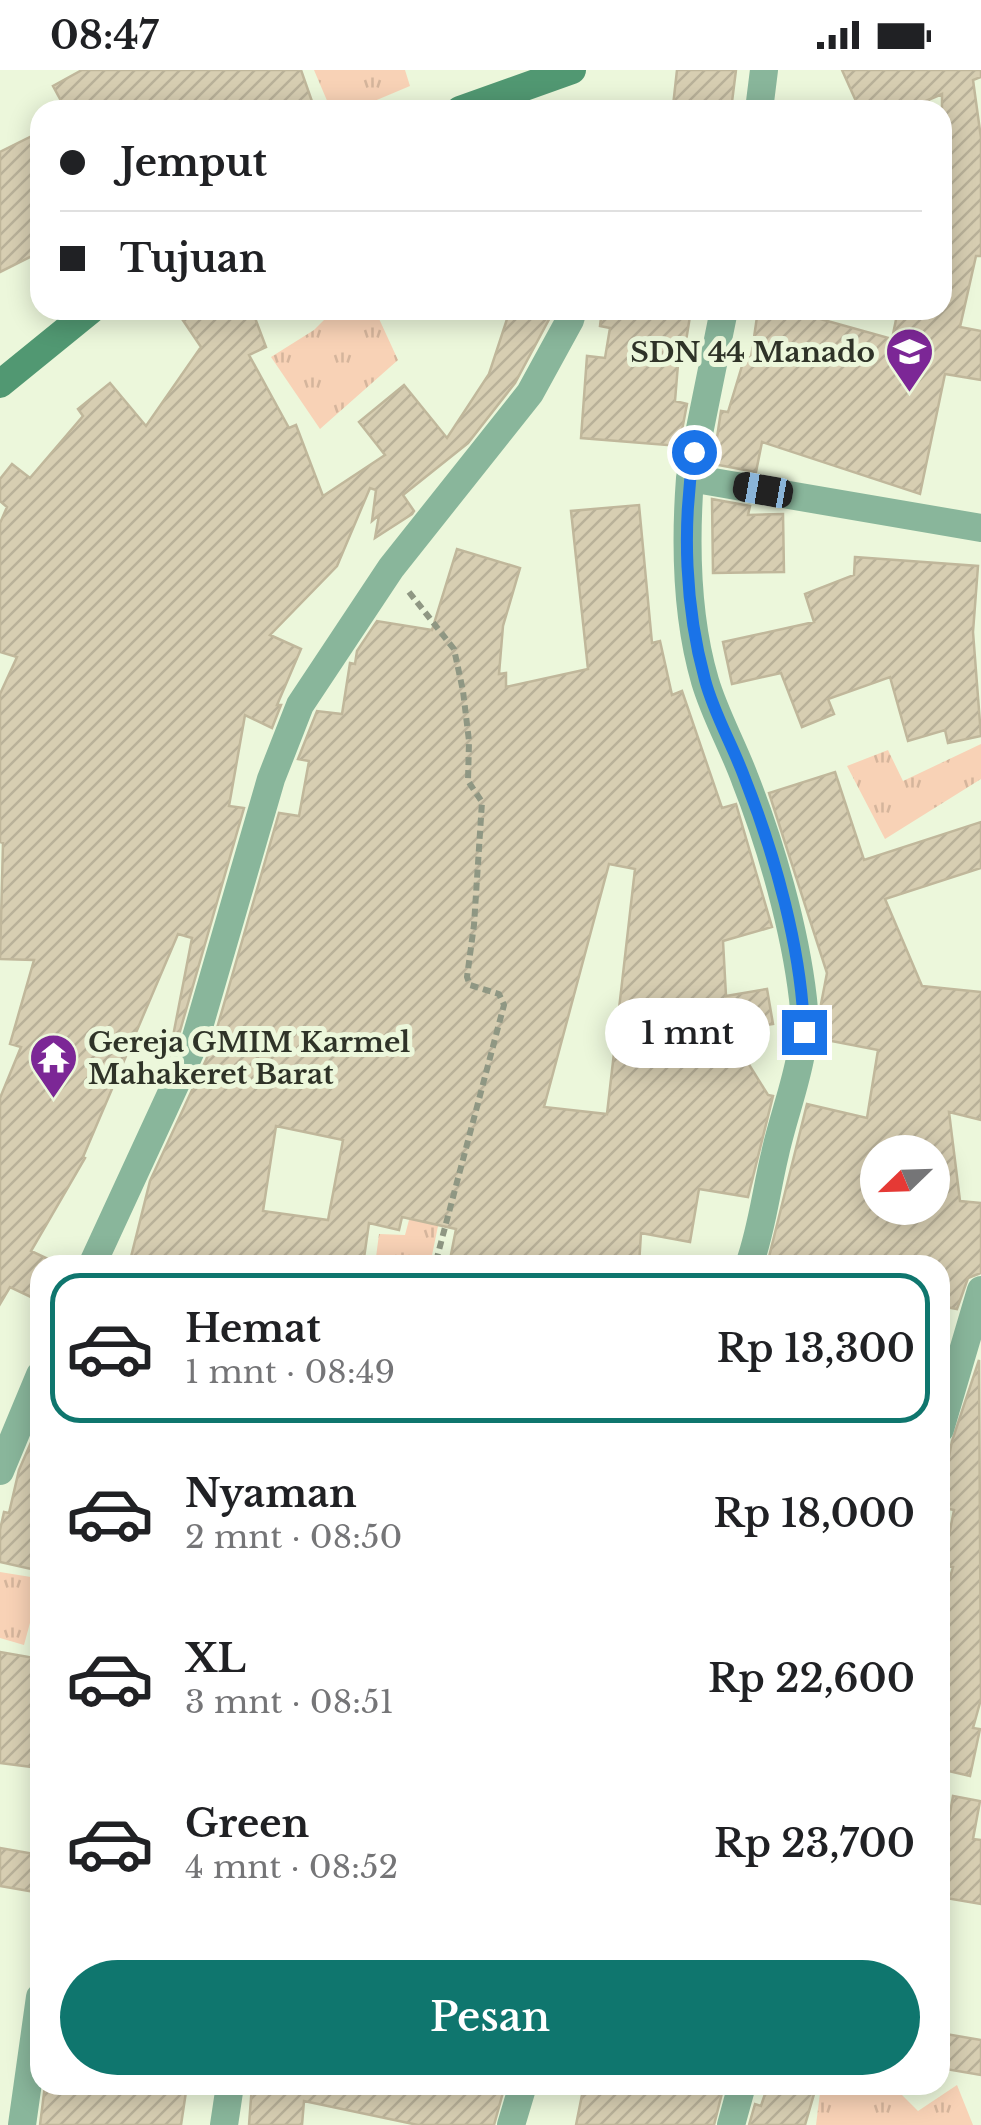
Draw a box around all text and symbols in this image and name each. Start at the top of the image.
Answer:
text: 08:47 [50,12,158,59]
text: Jemput [120,139,267,186]
text: Tujuan [120,235,266,282]
school or university icon: SDN 44 Manado [884,326,936,394]
place label: SDN 44 Manado [630,335,875,370]
route start [672,430,717,475]
car [731,470,795,510]
callout: 1 mnt [604,997,769,1067]
route end [782,1010,827,1055]
text: 1 mnt [641,1013,734,1053]
place label: Gereja GMIM Karmel Mahakeret Barat [88,1025,410,1092]
temple icon: Gereja GMIM Karmel Mahakeret Barat [27,1032,79,1100]
north arrow [860,1135,950,1225]
map controls [860,1135,950,1225]
icon: car [65,1303,155,1393]
text: Hemat [185,1305,321,1352]
text: Rp 13,300 [717,1325,915,1372]
text: 1 mnt · 08:49 [185,1352,395,1392]
icon: car [65,1468,155,1558]
text: Nyaman [185,1470,357,1517]
text: Rp 18,000 [713,1490,915,1537]
text: 2 mnt · 08:50 [185,1517,402,1557]
icon: car [65,1633,155,1723]
text: XL [185,1635,246,1682]
text: Rp 22,600 [708,1655,915,1702]
text: 3 mnt · 08:51 [185,1682,394,1722]
icon: car [65,1798,155,1888]
text: Green [185,1800,309,1847]
text: Rp 23,700 [714,1820,915,1867]
text: 4 mnt · 08:52 [185,1847,398,1887]
button: Pesan [60,1960,920,2075]

